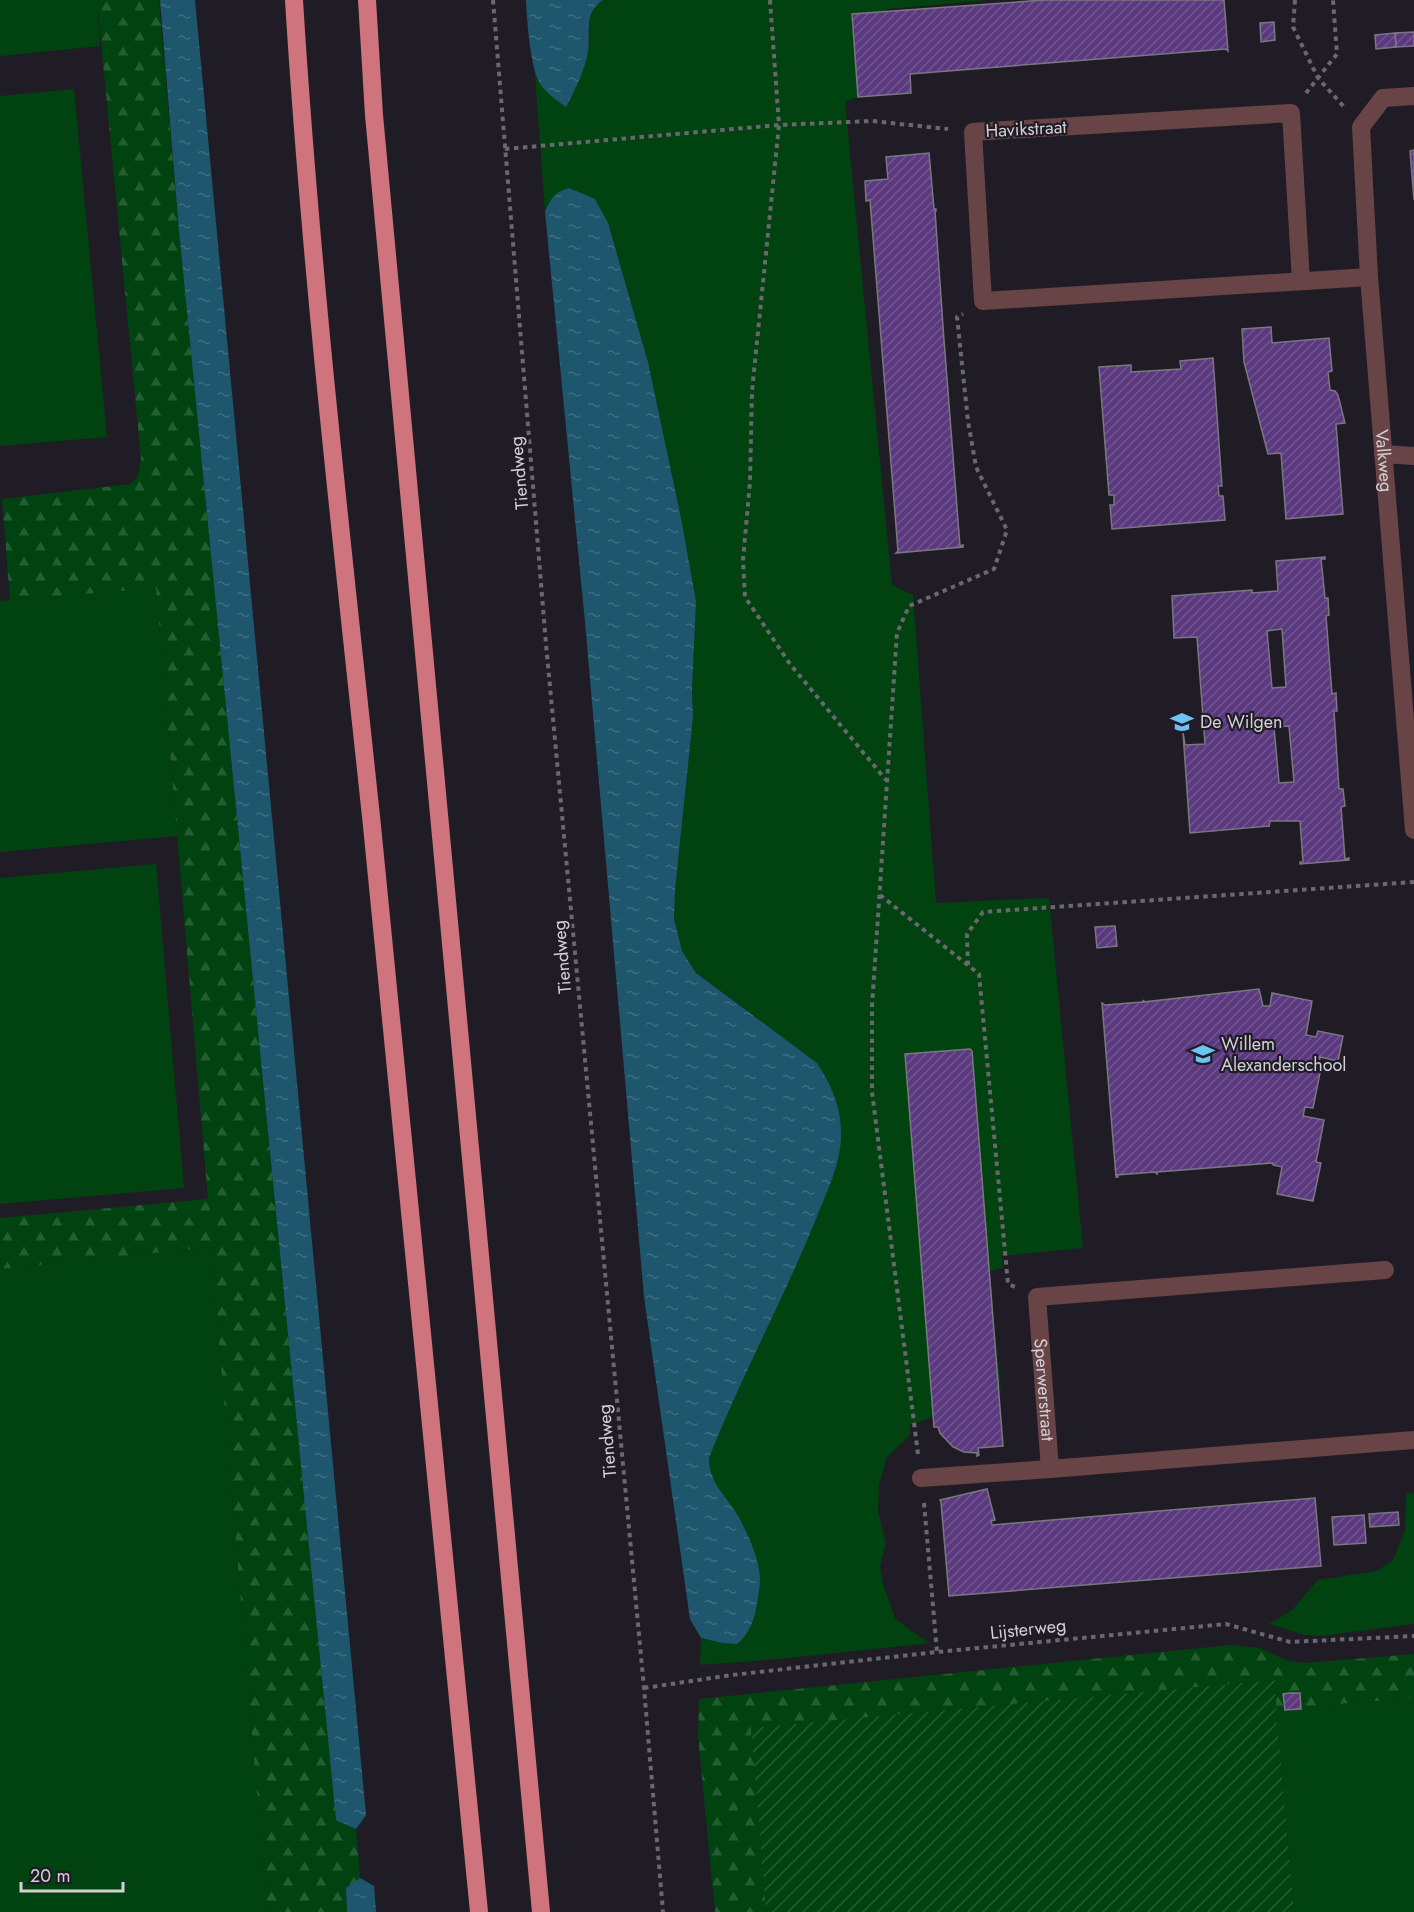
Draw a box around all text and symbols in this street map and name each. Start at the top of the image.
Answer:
street label: Havikstraat [985,114,1068,144]
street label: Valkweg [1368,428,1399,493]
street label: Tiendweg [503,435,535,511]
school or university icon: De Wilgen [1169,709,1195,735]
place label: De Wilgen [1200,709,1283,735]
street label: Tiendweg [546,919,578,995]
place label: Willem Alexanderschool [1221,1031,1347,1078]
school or university icon: Willem Alexanderschool [1190,1041,1216,1067]
street label: Sperwerstraat [1027,1337,1061,1443]
street label: Tiendweg [591,1403,623,1479]
street label: Lijsterweg [989,1612,1067,1646]
scale bar [21,1855,123,1893]
text: 20 m [30,1863,70,1889]

